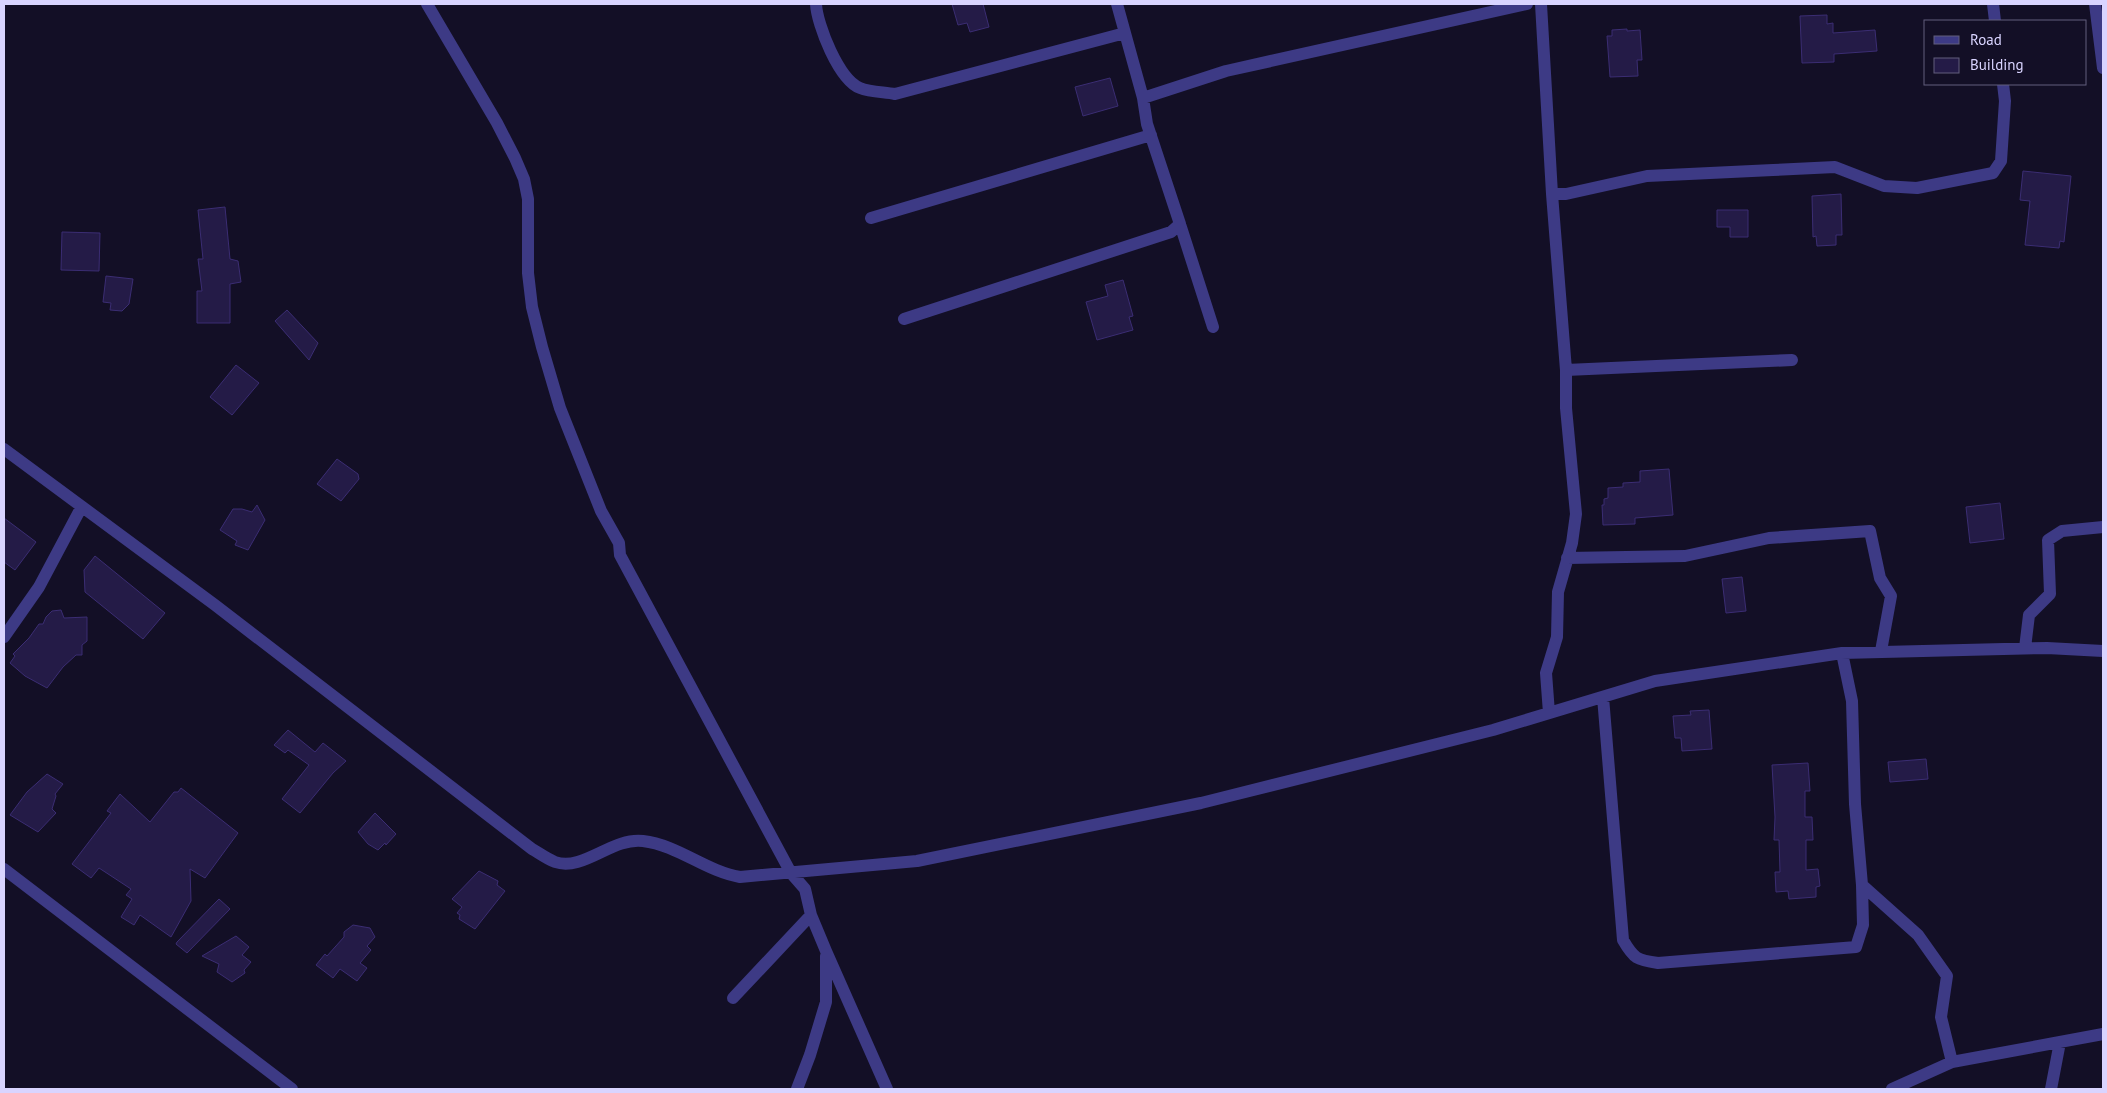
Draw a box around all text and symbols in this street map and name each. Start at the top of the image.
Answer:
legend [1924,20,2087,85]
text: Road [1970,30,2002,49]
text: Building [1970,55,2024,74]

